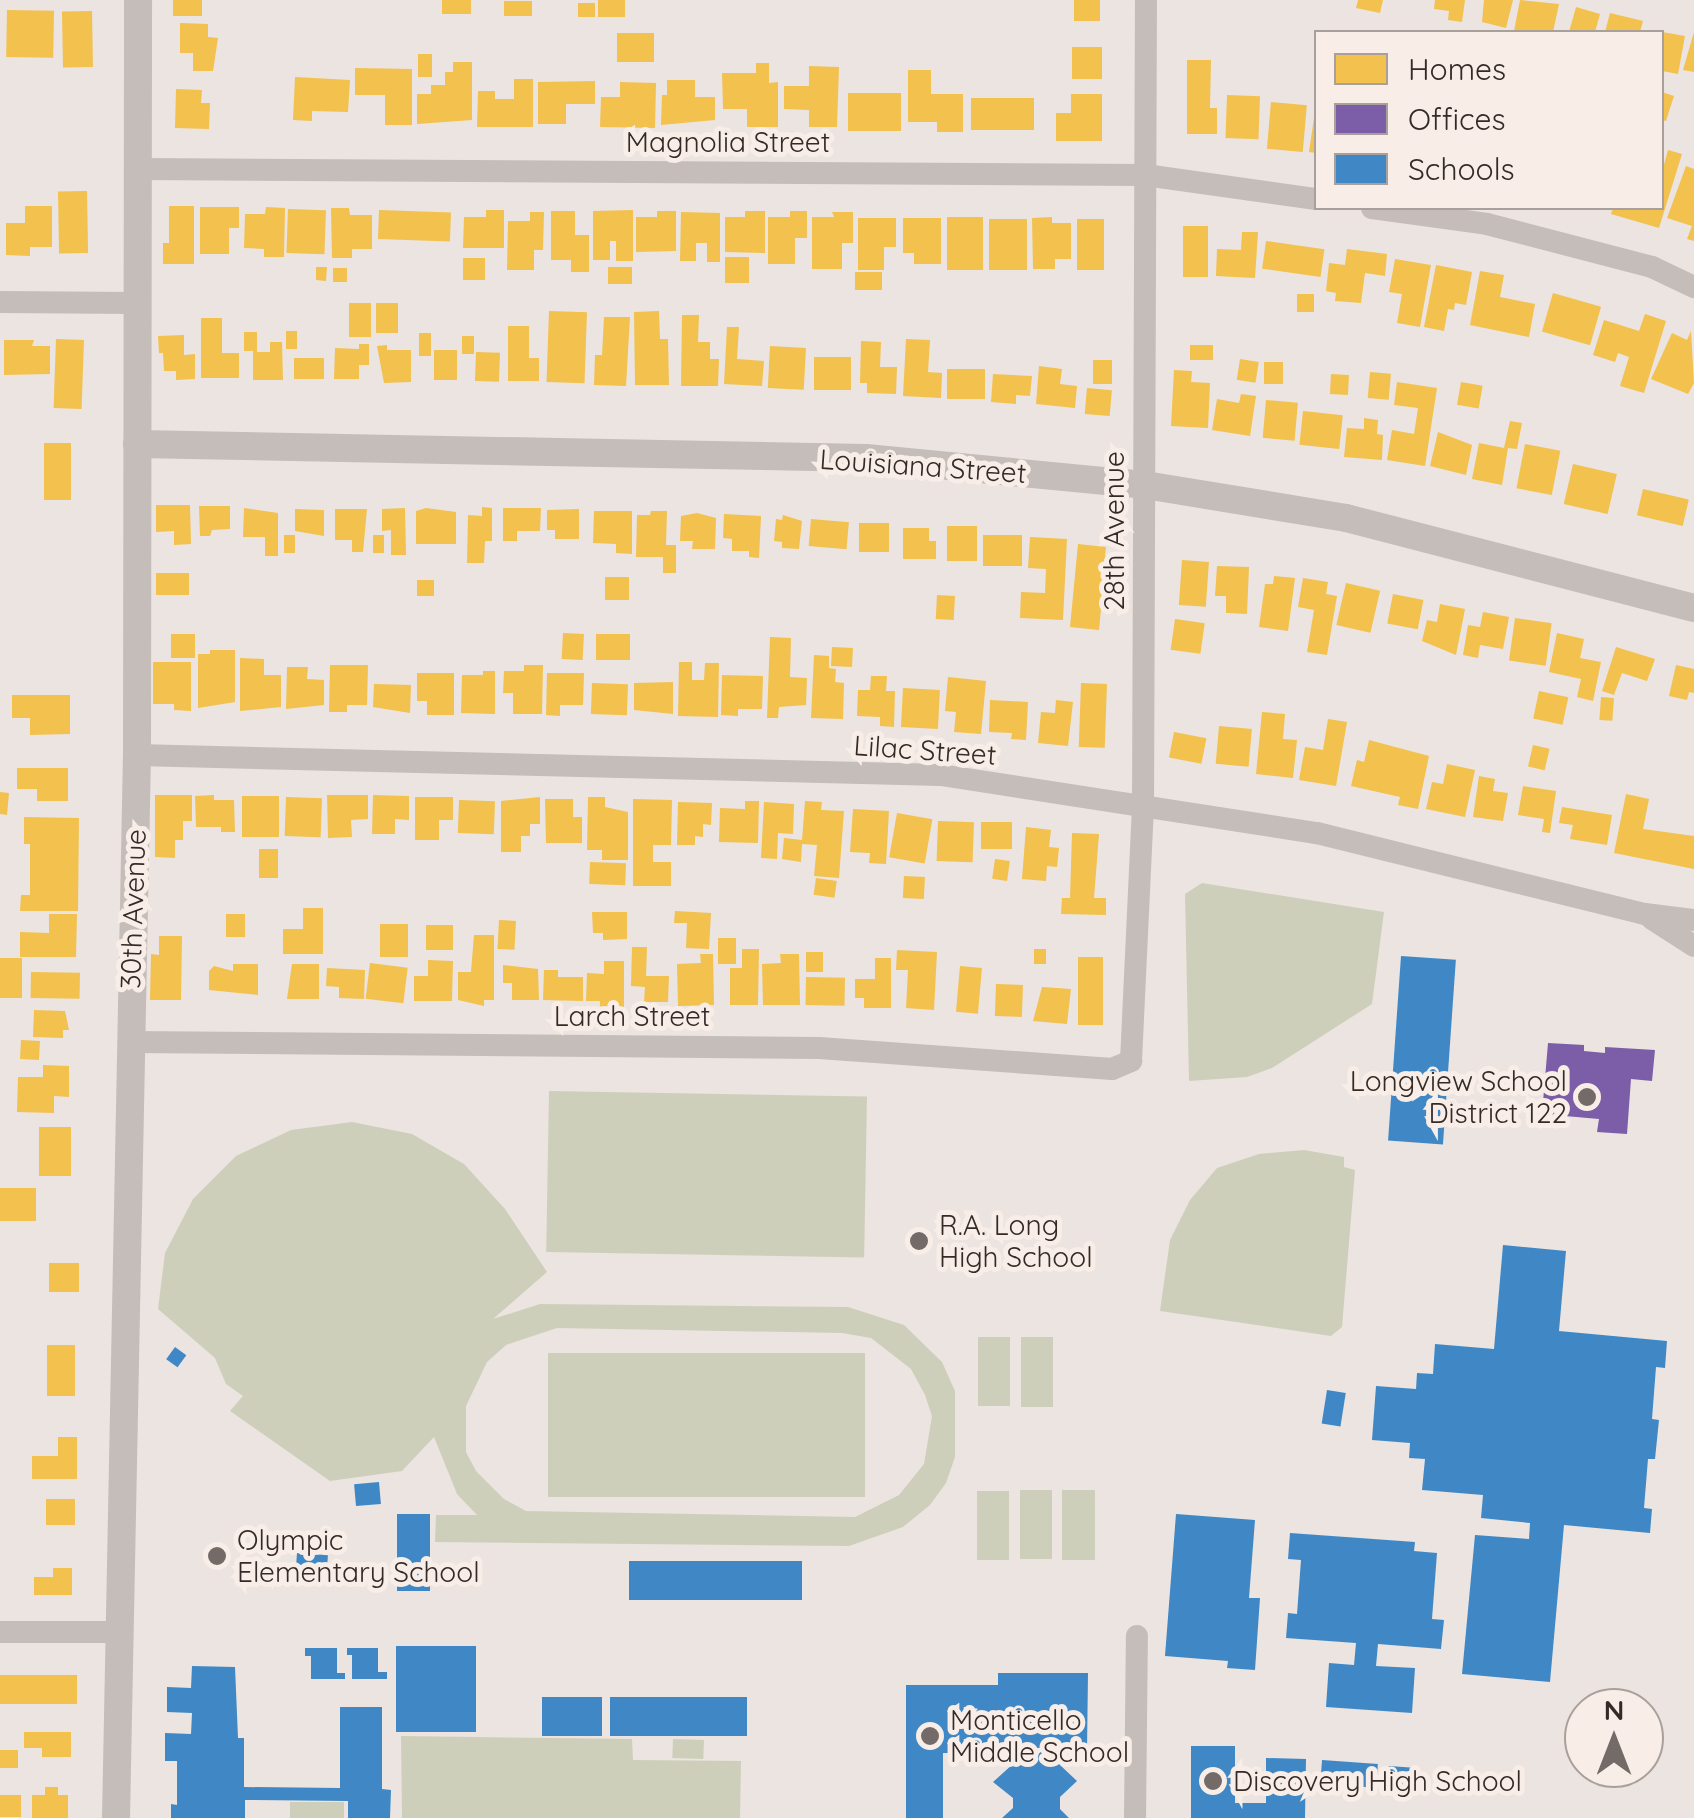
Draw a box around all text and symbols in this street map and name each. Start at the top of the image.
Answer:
legend [1314,30,1664,210]
text: Homes [1408,50,1506,88]
text: Offices [1408,100,1506,138]
street label: Magnolia Street [626,125,830,159]
text: Schools [1408,150,1515,188]
street label: Louisiana Street [819,442,1027,490]
street label: 28th Avenue [1097,451,1131,611]
street label: Lilac Street [853,728,997,772]
street label: 30th Avenue [113,828,153,990]
street label: Larch Street [554,999,710,1033]
place label: Longview School District 122 [1350,1064,1567,1130]
marker: Longview School District 122 [1576,1086,1598,1108]
place label: R.A. Long High School [939,1208,1093,1274]
marker: R.A. Long High School [908,1230,930,1252]
place label: Olympic Elementary School [237,1523,480,1589]
marker: Olympic Elementary School [206,1545,228,1567]
north arrow [1564,1688,1664,1788]
text: N [1604,1692,1624,1727]
place label: Monticello Middle School [950,1703,1129,1769]
marker: Monticello Middle School [919,1725,941,1747]
place label: Discovery High School [1233,1764,1522,1798]
marker: Discovery High School [1202,1770,1224,1792]

